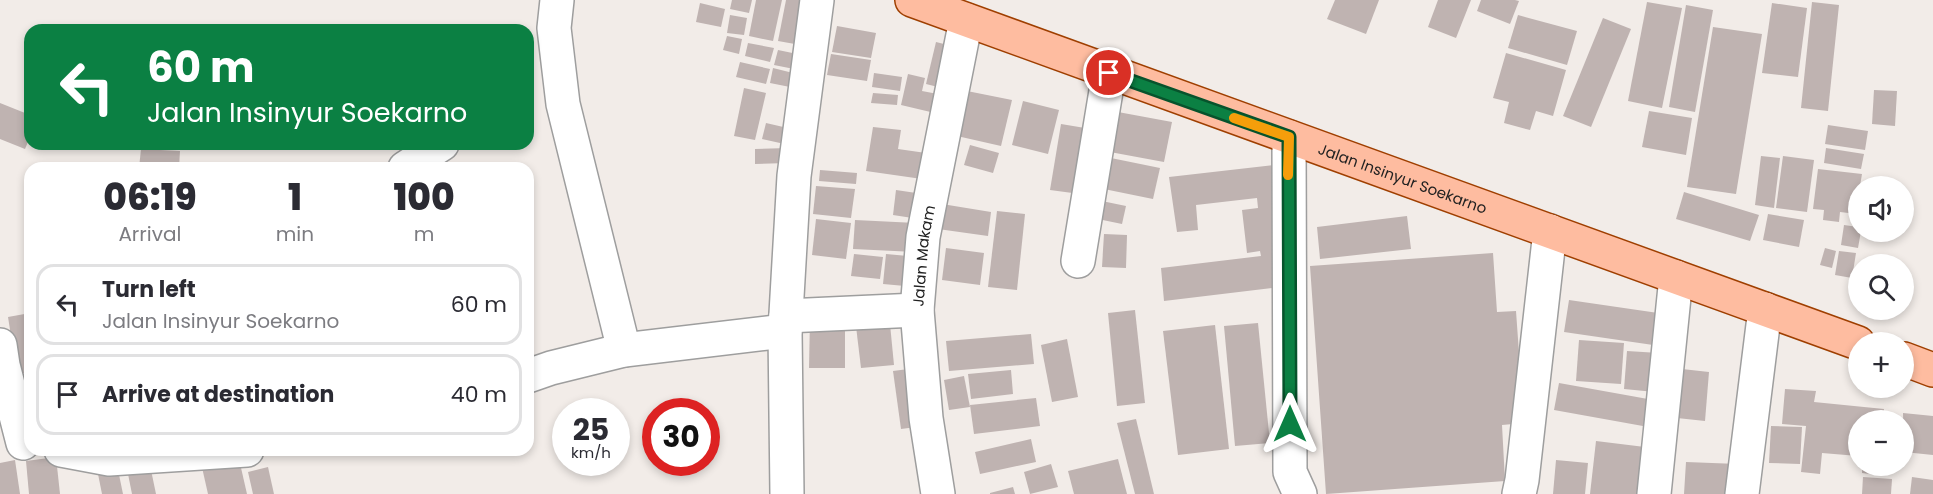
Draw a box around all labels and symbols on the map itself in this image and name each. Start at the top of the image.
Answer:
pin [1083,47,1134,98]
street label: Jalan Insinyur Soekarno [1315,138,1490,218]
street label: Jalan Makam [907,203,940,307]
position arrow [1258,392,1322,456]
speed limit sign: 30 [642,398,720,476]

